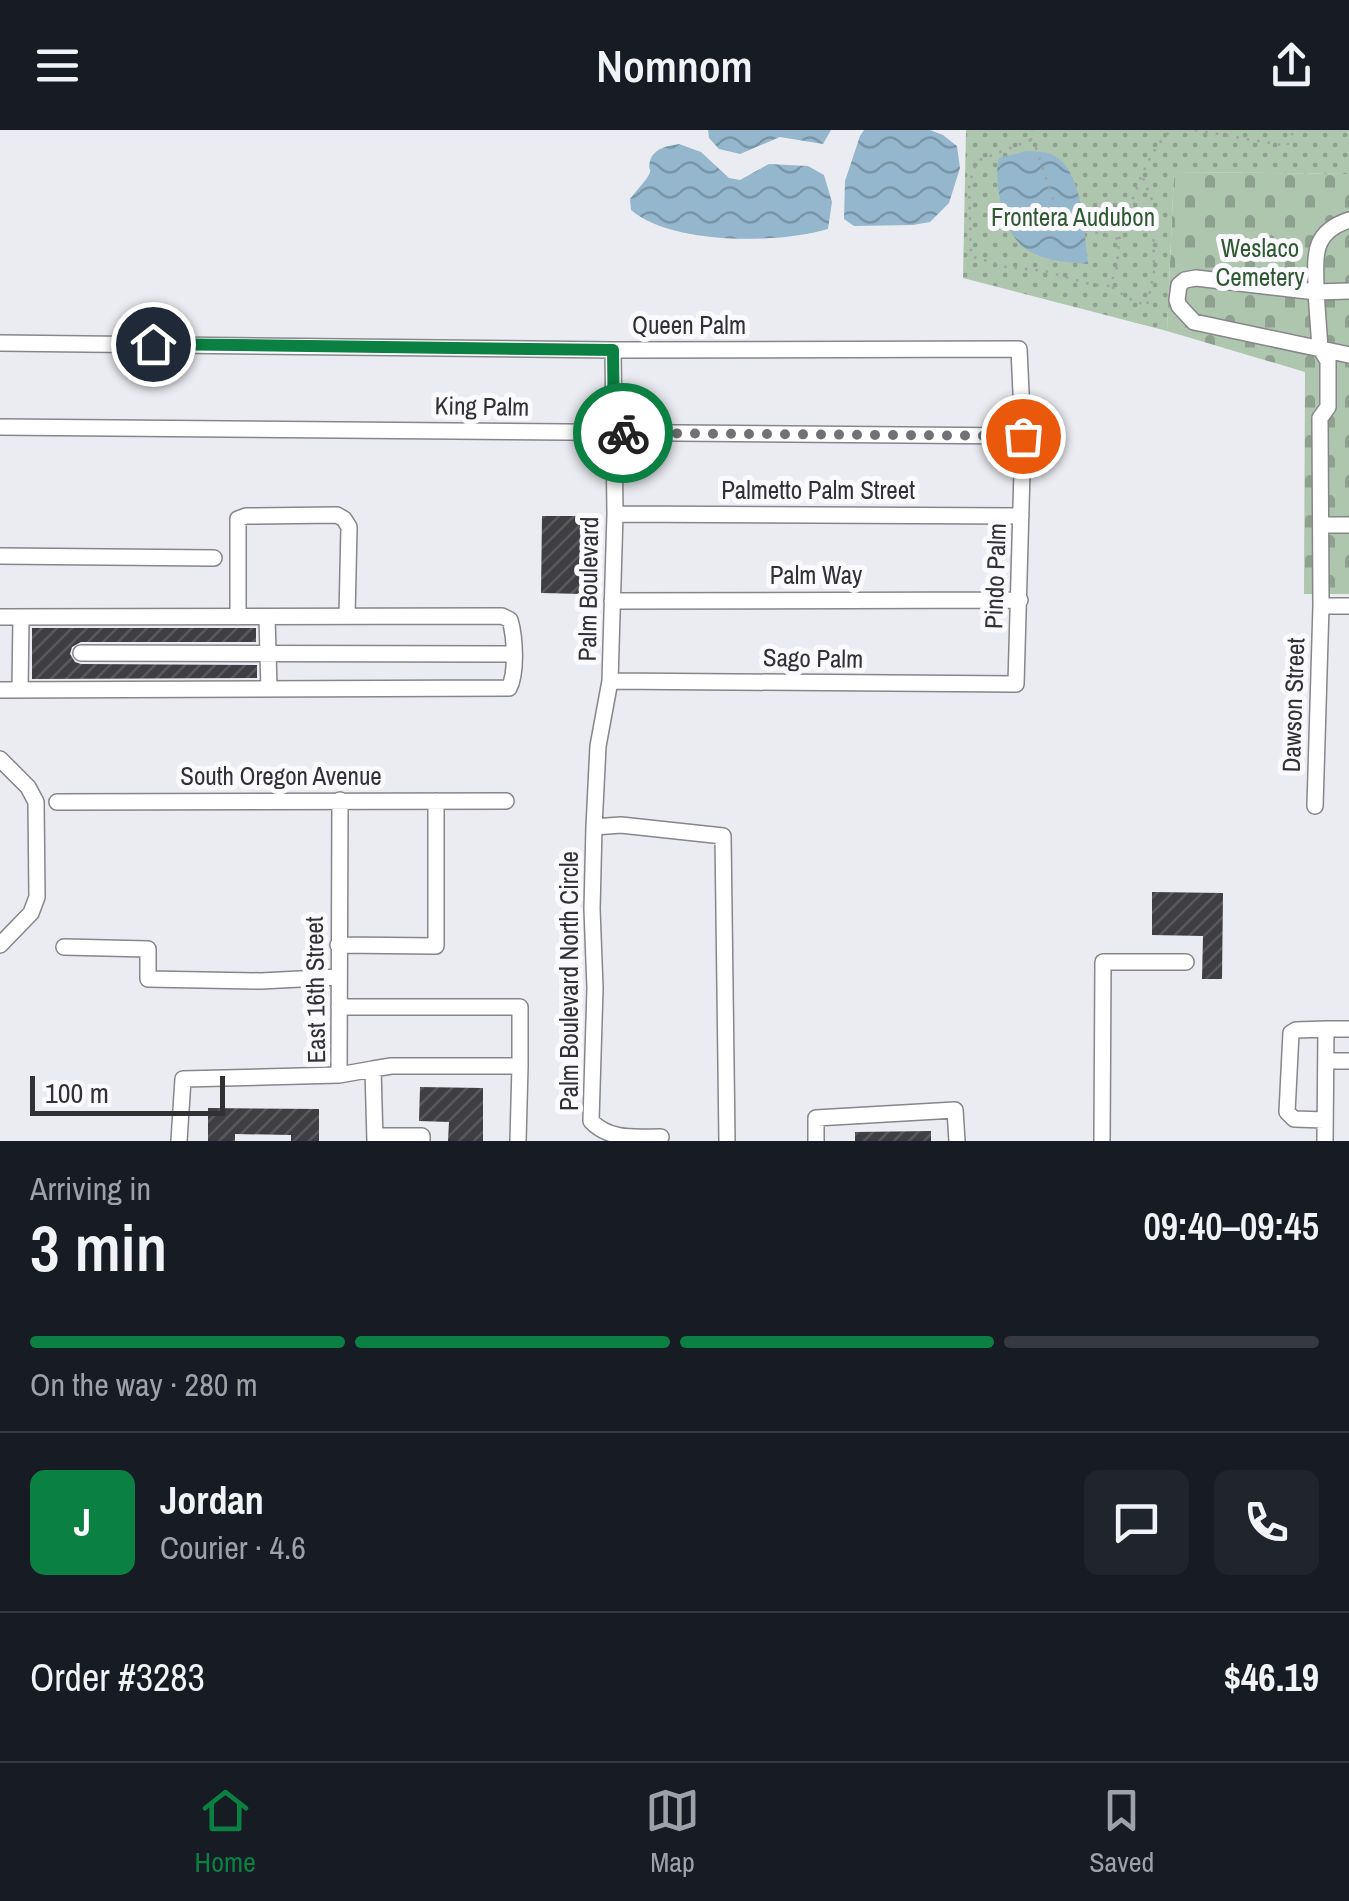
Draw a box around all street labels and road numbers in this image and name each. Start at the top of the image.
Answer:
street label: Queen Palm [632,308,746,342]
street label: King Palm [434,388,530,424]
street label: Palmetto Palm Street [721,473,915,507]
street label: Palm Boulevard [570,516,606,662]
street label: Pindo Palm [976,522,1014,630]
street label: Palm Way [770,558,863,592]
street label: Dawson Street [1274,637,1312,773]
street label: Sago Palm [763,640,863,676]
street label: South Oregon Avenue [180,759,382,793]
street label: Palm Boulevard North Circle [552,851,586,1111]
street label: East 16th Street [297,916,333,1064]

